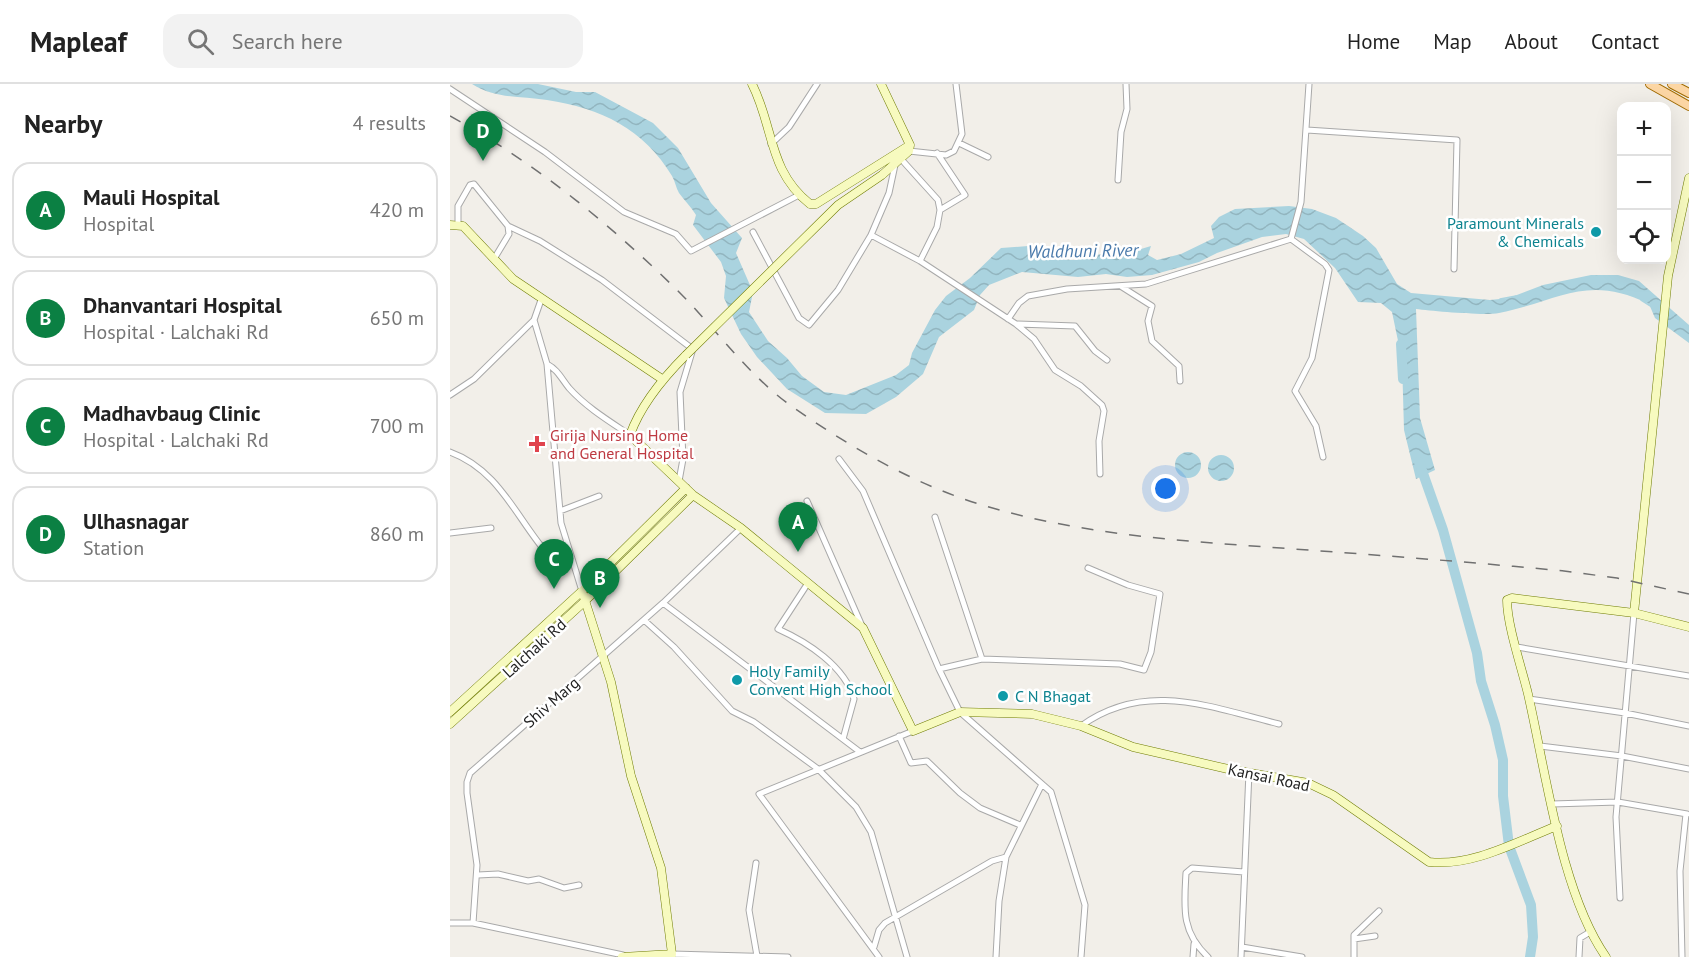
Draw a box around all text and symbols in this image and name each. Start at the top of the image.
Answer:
search box [163,14,583,68]
text: Mapleaf [30,23,127,60]
icon: search [184,25,217,58]
text: Search here [232,27,343,55]
text: Home [1347,28,1400,55]
text: Map [1433,28,1472,55]
text: About [1505,28,1558,55]
text: Contact [1591,28,1659,55]
map controls [1617,102,1671,264]
button: + [1617,102,1671,156]
text: Nearby [24,107,102,140]
text: 4 results [353,110,426,136]
pin: D [464,112,502,161]
button: − [1617,156,1671,210]
text: Mauli Hospital [83,183,220,211]
text: A [39,197,52,223]
text: 420 m [370,197,424,223]
button: locate [1617,210,1671,264]
text: Hospital [83,211,154,237]
place label: Paramount Minerals & Chemicals [1447,213,1584,251]
marker: Paramount Minerals & Chemicals [1589,225,1603,239]
water label: Waldhuni River [1028,238,1140,263]
text: Dhanvantari Hospital [83,291,282,319]
text: B [40,305,51,331]
text: 650 m [370,305,424,331]
text: Hospital · Lalchaki Rd [83,319,269,345]
text: Madhavbaug Clinic [83,399,261,427]
text: C [40,413,51,439]
text: 700 m [370,413,424,439]
place label: Girija Nursing Home and General Hospital [550,425,694,463]
text: Hospital · Lalchaki Rd [83,427,269,453]
marker: Girija Nursing Home and General Hospital [528,435,546,453]
your location [1151,474,1180,503]
pin: A [778,502,818,552]
text: Ulhasnagar [83,507,189,535]
text: D [39,521,52,547]
text: 860 m [370,521,424,547]
text: Station [83,535,144,561]
pin: C [534,540,574,589]
pin: B [580,558,620,608]
street label: Lalchaki Rd [498,614,570,682]
place label: Holy Family Convent High School [749,661,892,699]
street label: Shiv Marg [519,672,583,732]
marker: Holy Family Convent High School [730,673,744,687]
place label: C N Bhagat [1015,686,1091,706]
marker: C N Bhagat [996,689,1010,703]
street label: Kansai Road [1226,759,1312,795]

